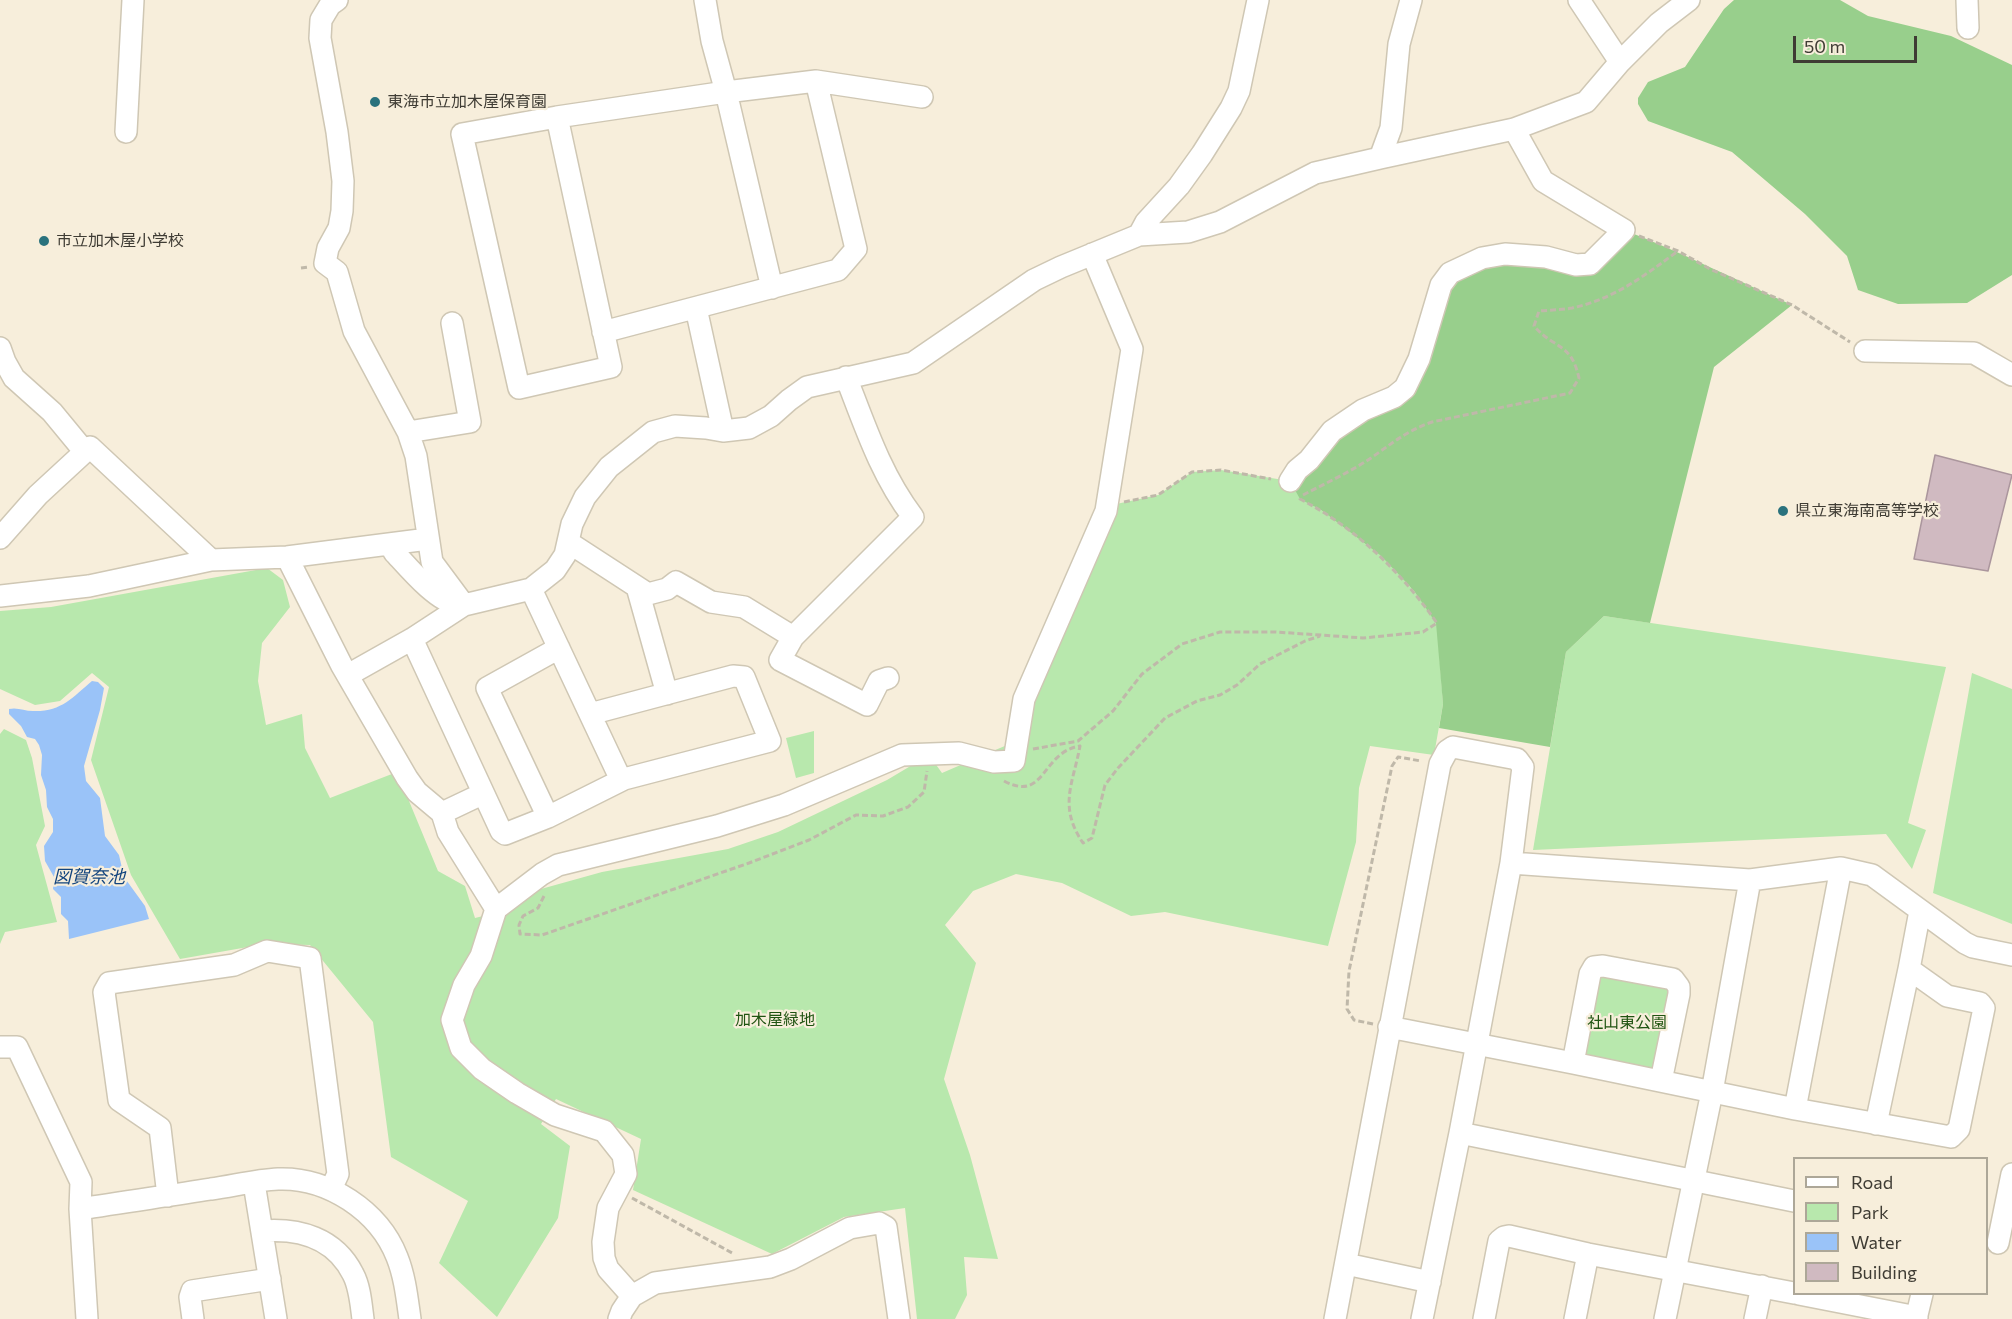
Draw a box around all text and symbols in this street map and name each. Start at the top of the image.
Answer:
scale bar [1796,24,1920,62]
text: 50 m [1804,35,1845,57]
place label: 東海市立加木屋保育園 [387,92,547,112]
marker: 東海市立加木屋保育園 [368,95,382,109]
place label: 市立加木屋小学校 [56,231,184,251]
marker: 市立加木屋小学校 [37,234,51,248]
place label: 県立東海南高等学校 [1795,501,1939,521]
marker: 県立東海南高等学校 [1776,504,1790,518]
water label: 図賀奈池 [53,866,125,888]
park label: 加木屋緑地 [735,1010,815,1030]
park label: 社山東公園 [1587,1013,1667,1033]
legend [1793,1157,1988,1295]
text: Road [1851,1171,1893,1193]
text: Park [1851,1201,1889,1223]
text: Water [1851,1231,1902,1253]
text: Building [1851,1261,1917,1283]

